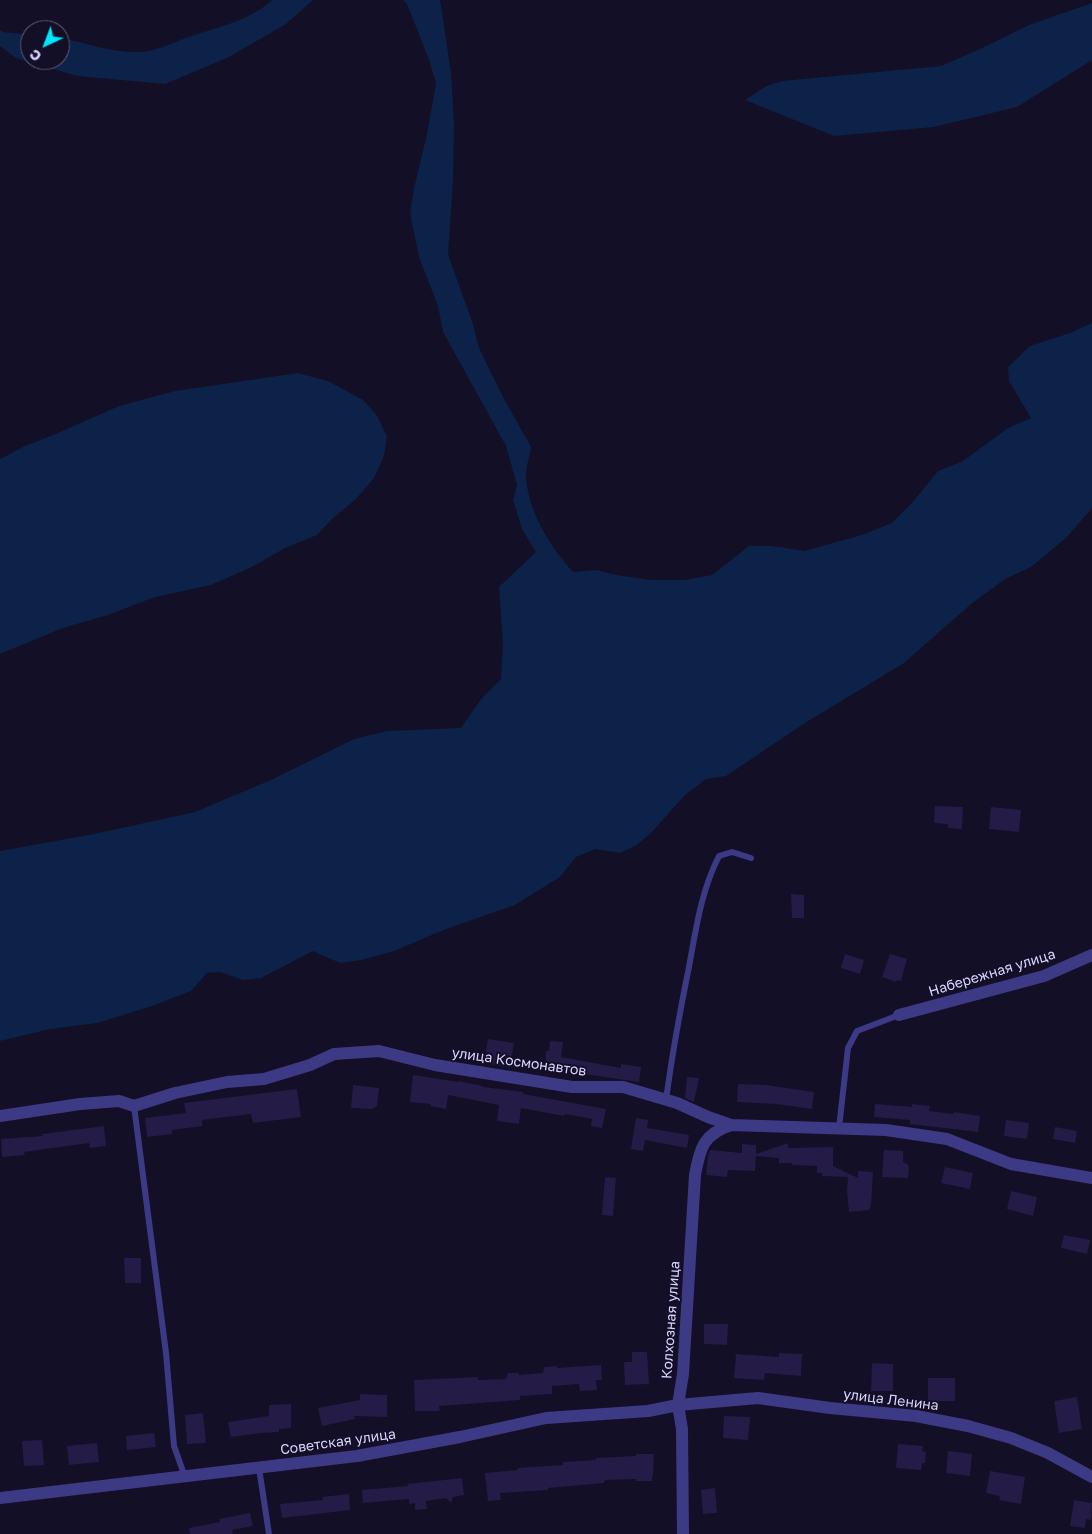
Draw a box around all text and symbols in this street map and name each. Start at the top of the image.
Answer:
north arrow [20,20,70,70]
text: С [26,46,45,65]
street label: Набережная улица [927,946,1057,1000]
street label: улица Космонавтов [451,1044,587,1080]
street label: Колхозная улица [659,1261,683,1379]
street label: улица Ленина [842,1386,940,1414]
street label: Советская улица [279,1426,397,1458]

